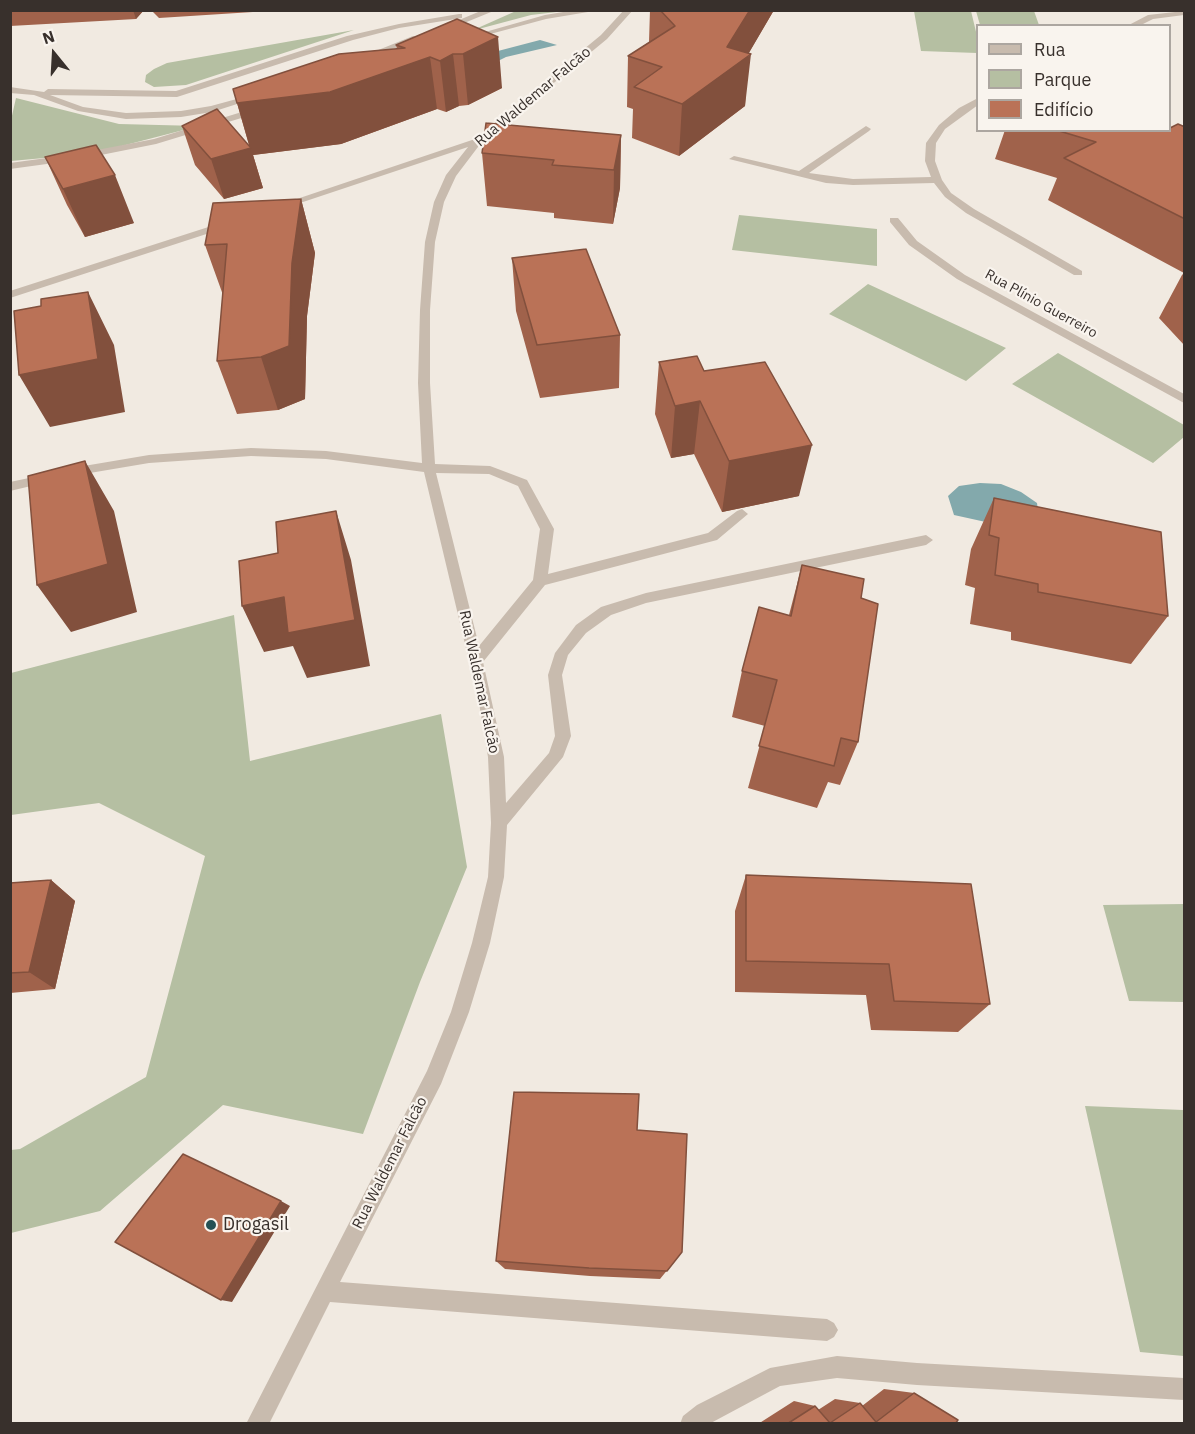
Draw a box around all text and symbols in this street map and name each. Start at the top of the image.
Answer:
north arrow [24,24,84,84]
legend [976,24,1171,132]
text: N [40,26,57,48]
text: Rua [1034,38,1065,61]
street label: Rua Waldemar Falcão [471,43,595,151]
text: Parque [1034,68,1091,91]
text: Edifício [1034,98,1093,121]
street label: Rua Plínio Guerreiro [982,266,1100,342]
street label: Rua Waldemar Falcão [455,609,503,755]
street label: Rua Waldemar Falcão [349,1094,431,1232]
place label: Drogasil [223,1214,289,1236]
marker: Drogasil [204,1218,218,1232]

